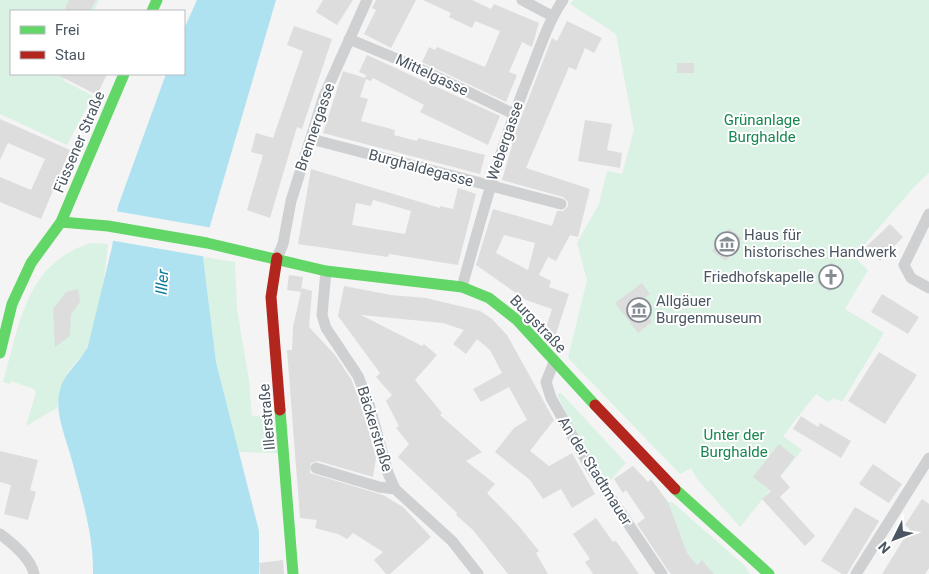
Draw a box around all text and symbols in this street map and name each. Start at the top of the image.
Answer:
legend [10,10,185,75]
text: Frei [55,21,80,39]
text: Stau [55,46,85,64]
street label: Mittelgasse [393,50,471,100]
street label: Brennergasse [292,81,338,173]
street label: Füssener Straße [50,88,109,195]
street label: Webergasse [483,99,527,183]
park label: Grünanlage Burghalde [724,111,800,146]
street label: Burghaldegasse [367,145,475,191]
place label: Haus für historisches Handwerk [744,226,897,261]
museum icon: Haus für historisches Handwerk [714,231,740,257]
church icon: Friedhofskapelle [818,264,844,290]
water label: Iller [152,268,172,295]
place label: Friedhofskapelle [704,268,814,286]
street label: Burgstraße [506,291,570,357]
place label: Allgäuer Burgenmuseum [656,292,762,327]
museum icon: Allgäuer Burgenmuseum [626,297,652,323]
street label: Illerstraße [255,383,279,451]
street label: Bäckerstraße [353,384,397,474]
street label: An der Stadtmauer [554,413,636,529]
park label: Unter der Burghalde [700,426,768,461]
north arrow [869,514,919,564]
text: N [875,539,894,557]

